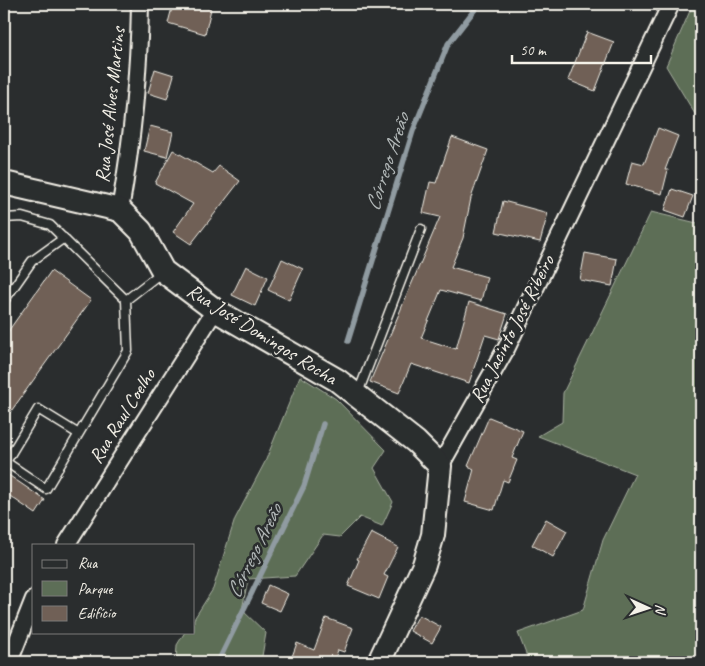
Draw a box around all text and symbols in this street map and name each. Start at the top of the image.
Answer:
street label: Rua José Alves Martins [89,24,131,184]
scale bar [512,32,651,64]
text: 50 m [520,41,547,60]
water label: Córrego Areão [359,108,416,214]
street label: Rua Jacinto José Ribeiro [464,250,560,407]
street label: Rua José Domingos Rocha [182,278,343,391]
street label: Rua Raul Coelho [83,363,161,468]
water label: Córrego Areão [220,498,289,602]
legend [32,544,195,634]
text: Rua [78,554,98,573]
text: Parque [78,580,114,599]
north arrow [622,584,672,634]
text: Edifício [78,604,117,623]
text: N [652,604,669,616]

